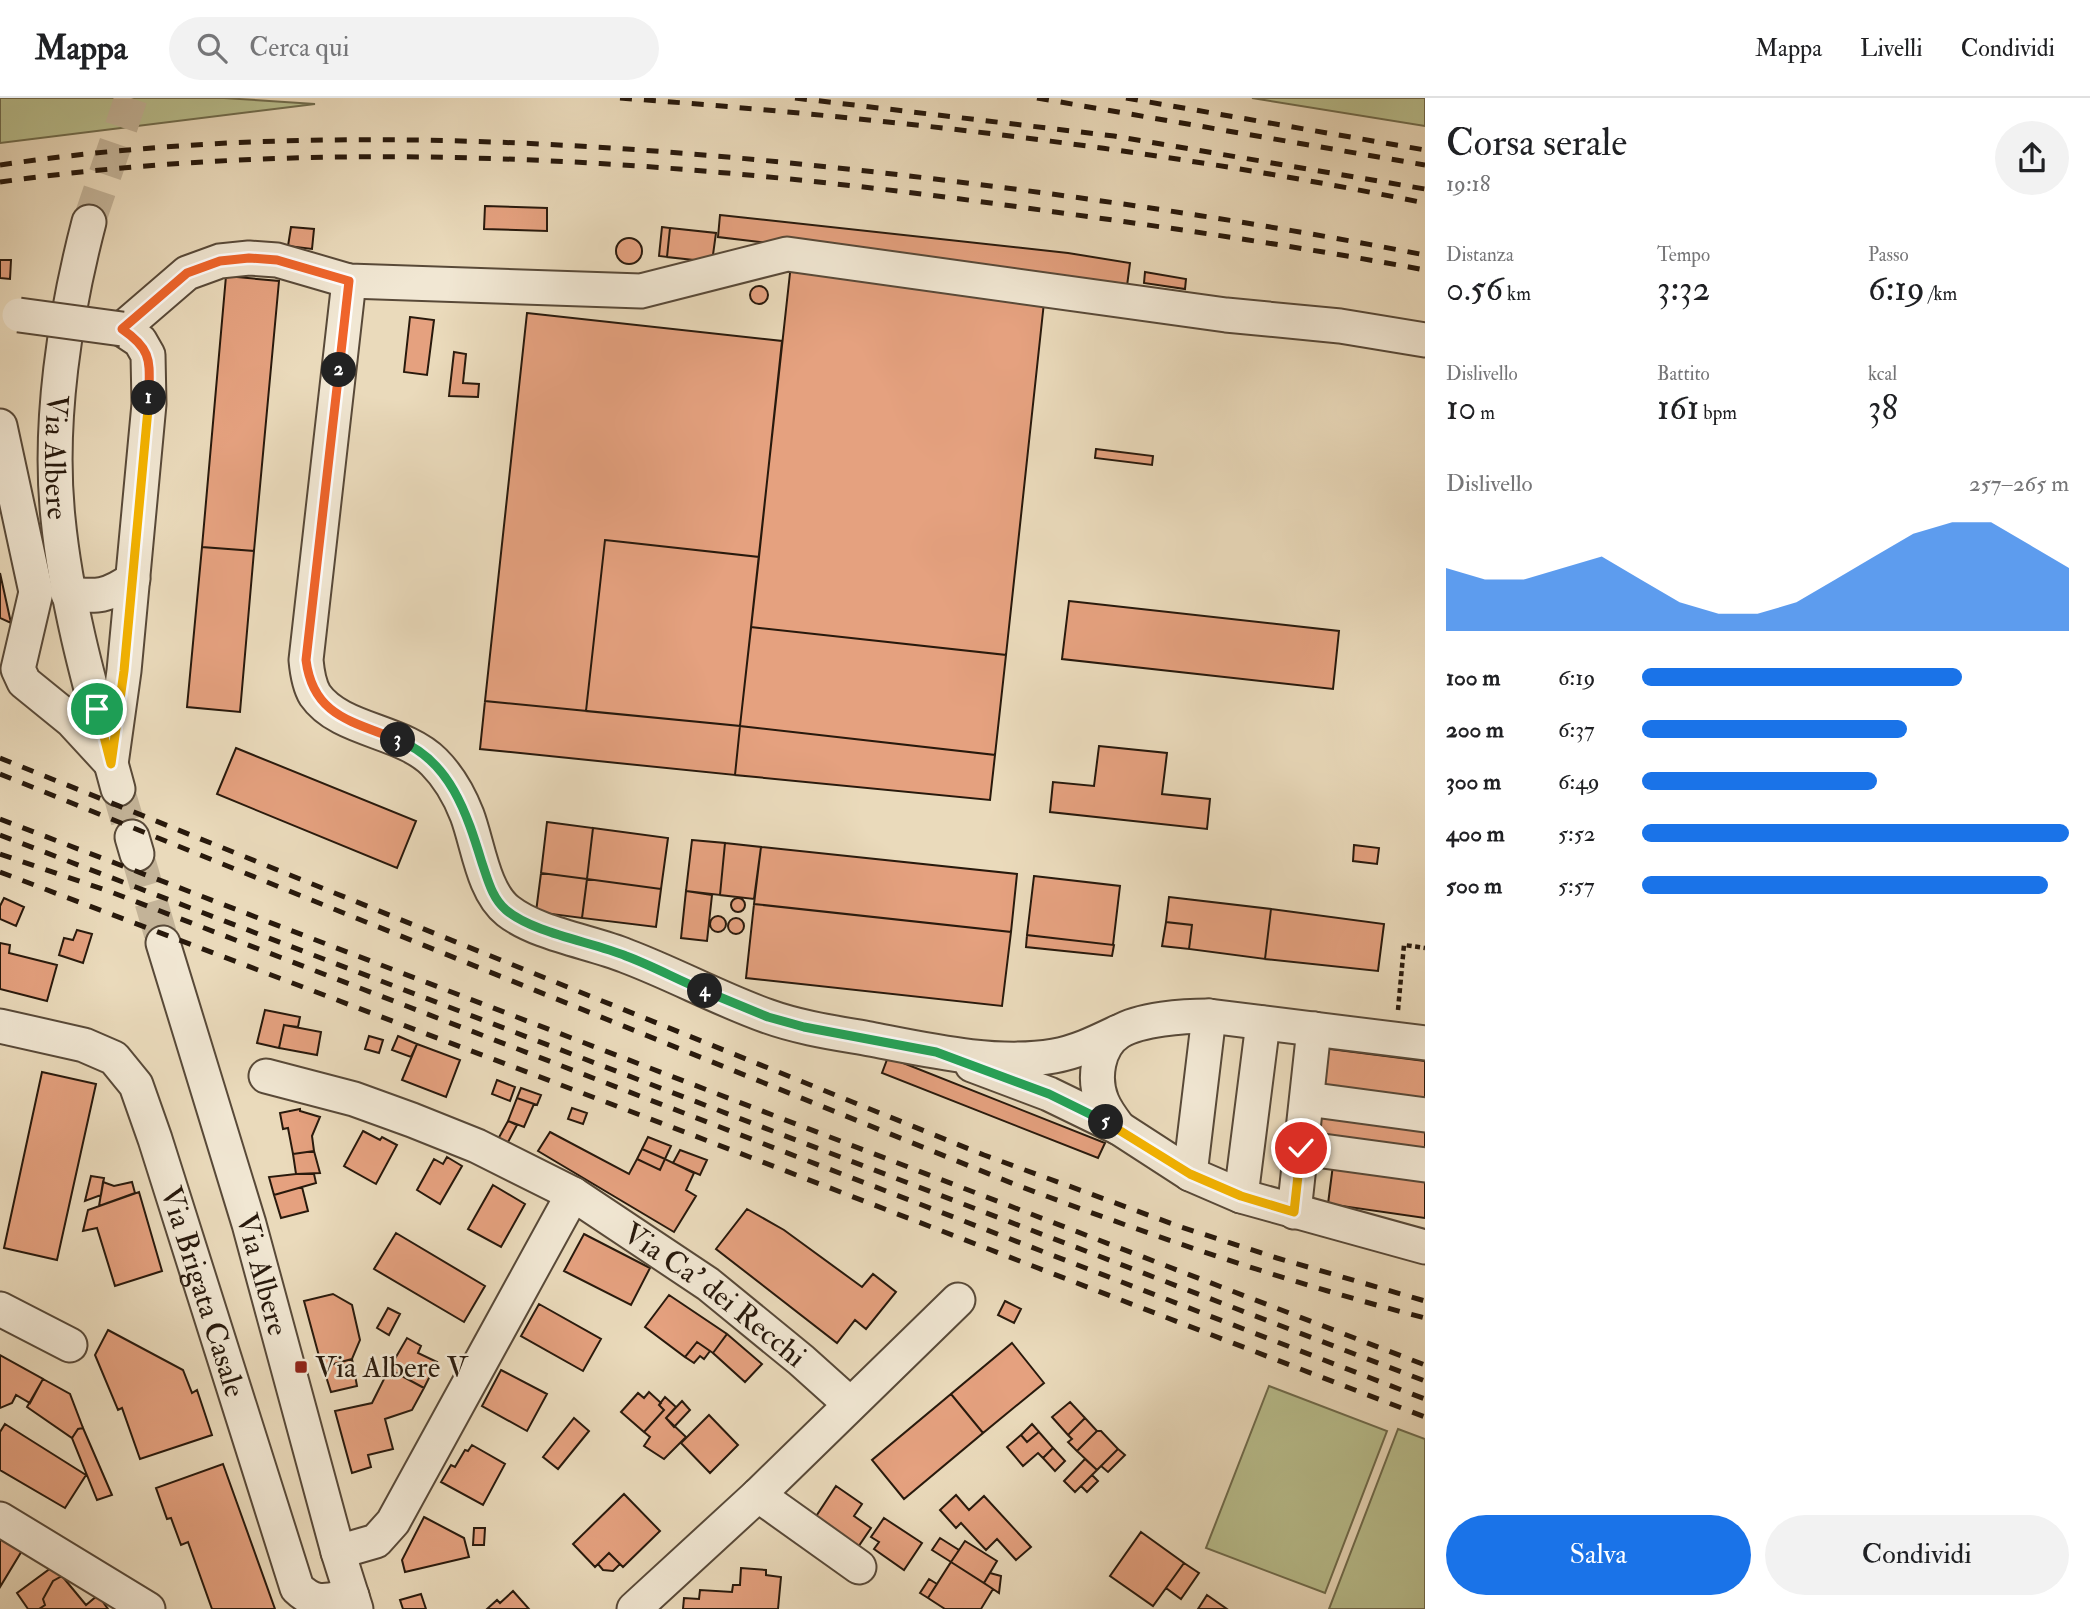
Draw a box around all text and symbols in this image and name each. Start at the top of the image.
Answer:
search box [169,17,659,80]
text: Mappa [35,28,127,69]
icon: search [193,29,231,67]
text: Cerca qui [249,32,349,64]
text: Mappa [1755,33,1822,64]
text: Livelli [1860,33,1923,64]
text: Condividi [1961,33,2055,64]
text: Corsa serale [1446,119,1627,167]
button: share [1995,121,2069,195]
text: 19:18 [1446,169,1491,198]
text: Distanza [1446,243,1514,267]
text: Tempo [1657,243,1710,267]
text: Passo [1868,243,1909,267]
text: 0.56 [1446,267,1503,311]
text: 3:32 [1657,267,1710,311]
text: 6:19 [1868,267,1925,311]
text: km [1503,282,1531,306]
text: /km [1925,282,1957,306]
pin: 2 [322,352,356,388]
text: 2 [334,357,343,381]
text: Dislivello [1446,362,1518,386]
text: Battito [1657,362,1710,386]
text: kcal [1868,362,1897,386]
pin: 1 [132,380,166,416]
text: 1 [145,385,152,409]
text: 10 [1446,386,1476,430]
text: 161 [1657,386,1699,430]
text: 38 [1868,386,1898,430]
street label: Via Albere [37,393,77,521]
text: m [1476,401,1495,425]
text: bpm [1699,401,1737,425]
text: Dislivello [1446,469,1533,498]
text: 257–265 m [1969,469,2069,498]
text: 100 m [1446,663,1500,692]
text: 6:19 [1558,663,1595,692]
pin [67,679,127,739]
icon: arrive [78,690,116,728]
text: 200 m [1446,715,1504,744]
text: 6:37 [1558,715,1595,744]
pin: 3 [380,722,416,758]
text: 3 [394,727,401,751]
text: 300 m [1446,767,1501,796]
text: 6:49 [1558,767,1599,796]
text: 400 m [1446,819,1505,848]
text: 5:52 [1558,819,1595,848]
text: 500 m [1446,871,1502,900]
text: 5:57 [1558,871,1594,900]
pin: 4 [688,974,722,1008]
text: 4 [699,978,710,1002]
pin: 5 [1088,1104,1124,1140]
text: 5 [1101,1109,1110,1133]
pin [1271,1118,1331,1178]
icon: check [1282,1129,1320,1167]
street label: Via Brigata Casale [153,1182,254,1402]
street label: Via Albere [228,1209,297,1340]
street label: Via Ca' dei Recchi [616,1214,814,1375]
place label: Via Albere V [315,1349,470,1386]
marker: Via Albere V [293,1359,309,1375]
button: Salva [1446,1515,1751,1595]
button: Condividi [1765,1515,2069,1595]

